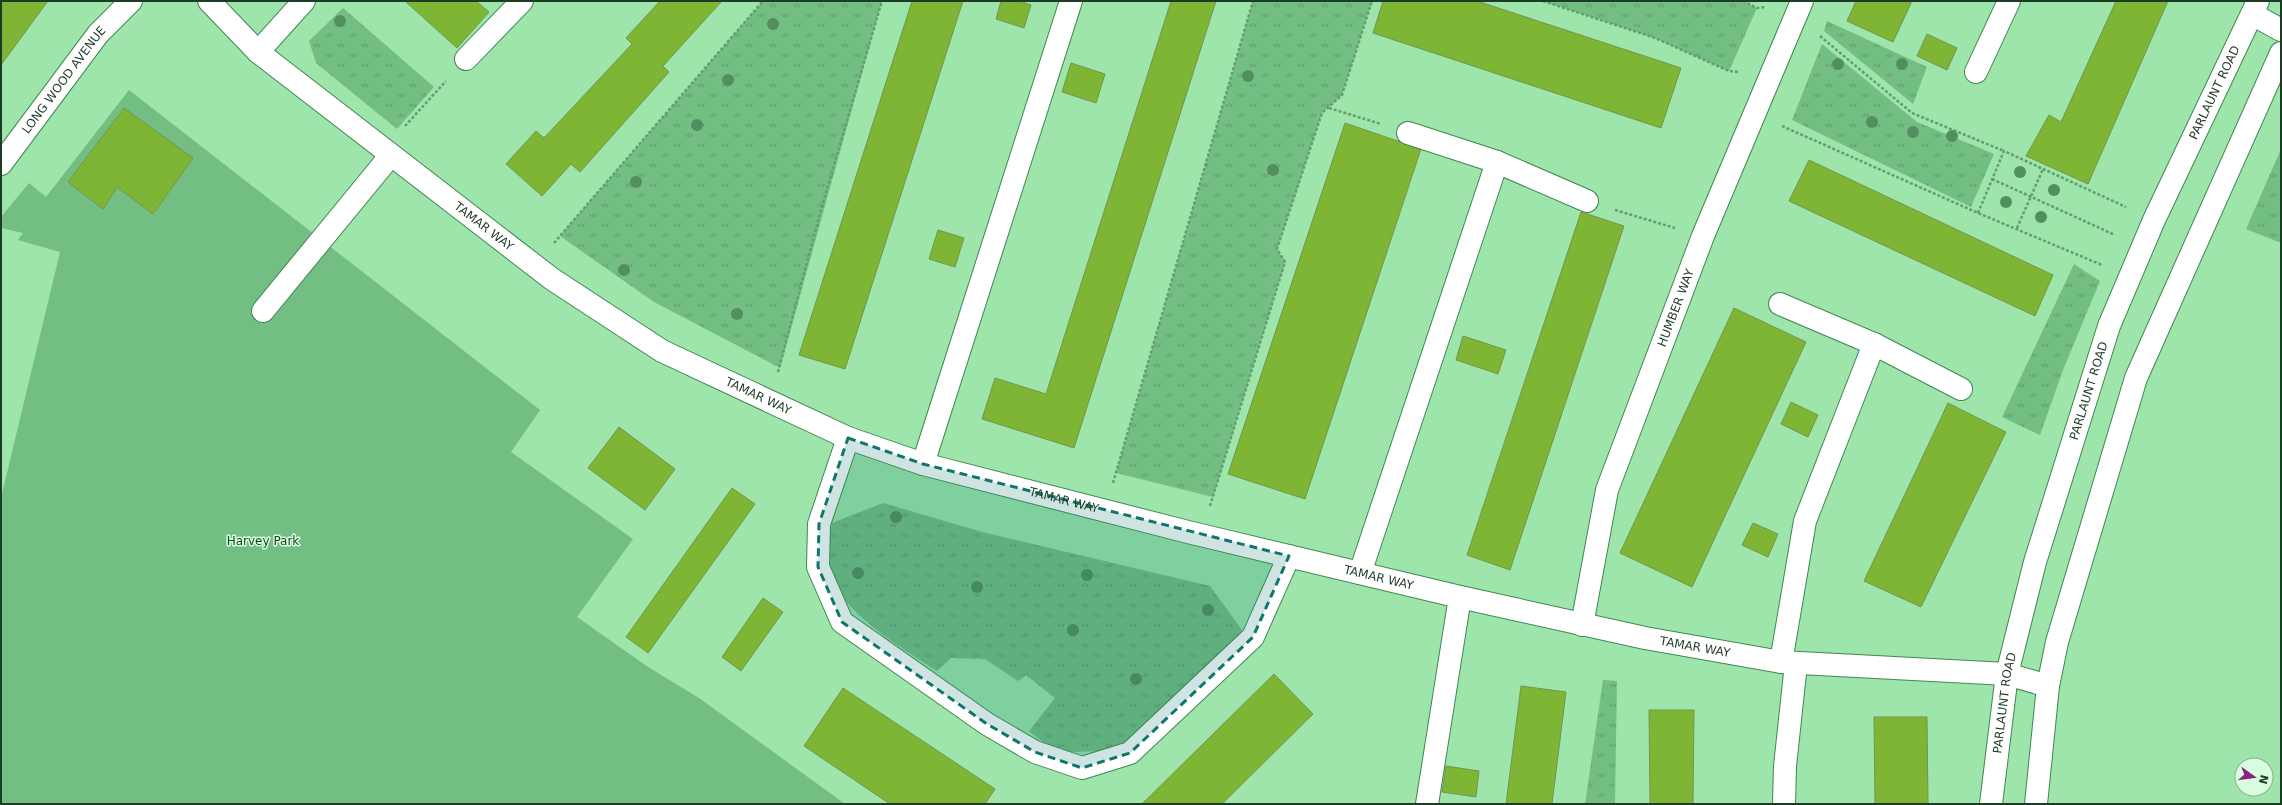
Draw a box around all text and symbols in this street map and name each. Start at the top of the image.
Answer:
street label: LONG WOOD AVENUE [19,23,109,136]
street label: PARLAUNT ROAD [2186,43,2243,142]
street label: TAMAR WAY [451,198,517,254]
street label: HUMBER WAY [1655,266,1697,349]
street label: PARLAUNT ROAD [2067,340,2111,442]
street label: TAMAR WAY [722,374,794,418]
street label: TAMAR WAY [1027,484,1101,516]
park label: Harvey Park [227,534,299,548]
street label: TAMAR WAY [1341,562,1416,593]
street label: TAMAR WAY [1658,634,1732,660]
street label: PARLAUNT ROAD [1990,651,2019,754]
north arrow [2234,757,2274,797]
text: N [2256,773,2271,785]

